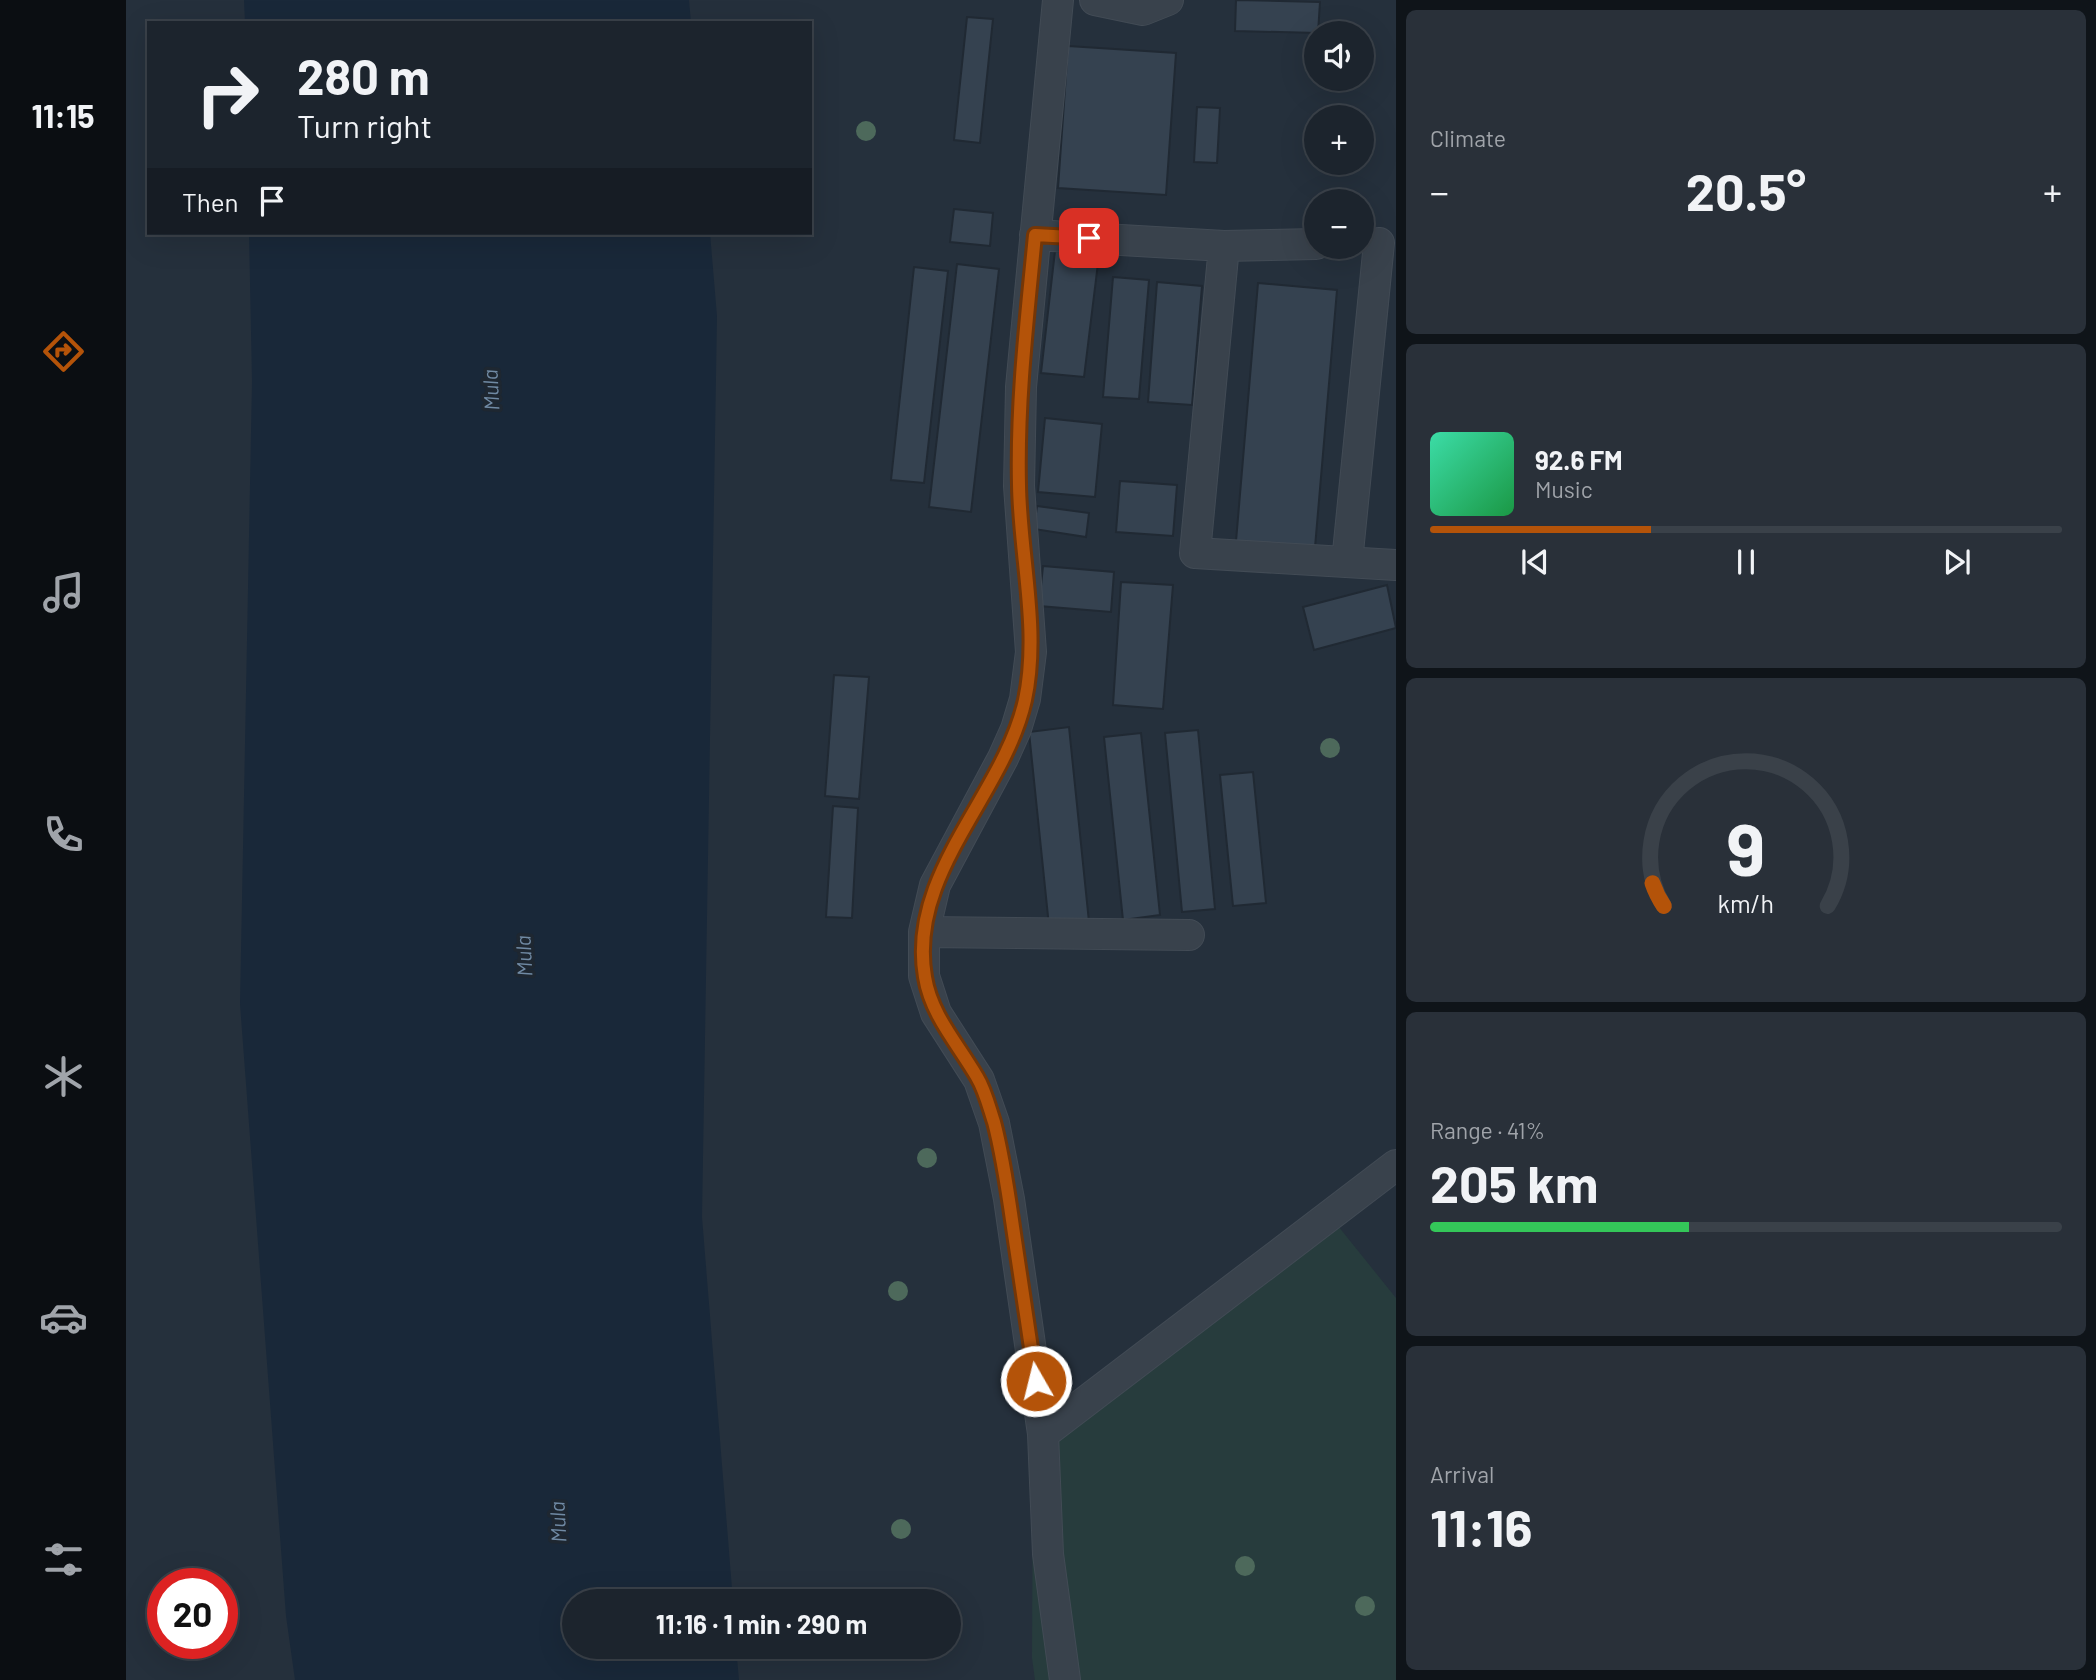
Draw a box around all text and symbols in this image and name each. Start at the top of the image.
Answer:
map controls [1304,21,1374,259]
button: sound [1304,21,1374,91]
text: 280 m [297,46,430,105]
icon: right [182,49,273,140]
text: 11:15 [31,96,95,134]
button: + [1304,105,1374,175]
text: Turn right [297,106,432,144]
text: Climate [1430,124,1506,152]
text: 20.5° [1686,159,1806,221]
text: − [1430,168,1449,214]
text: + [2043,168,2062,214]
icon: arrive [253,182,291,220]
text: Then [182,186,239,217]
button: − [1304,189,1374,259]
pin [1059,208,1119,268]
icon: arrive [1070,219,1108,257]
icon: directions [39,327,88,376]
water label: Mula [476,369,504,411]
text: 92.6 FM [1535,444,1623,475]
text: Music [1535,475,1593,503]
icon: previous [1516,543,1554,581]
icon: pause [1727,543,1765,581]
icon: next [1938,543,1976,581]
icon: music [39,568,88,617]
text: 9 [1727,803,1765,891]
icon: phone [39,810,88,859]
text: km/h [1718,888,1774,918]
water label: Mula [509,935,537,977]
icon: climate [39,1052,88,1101]
text: Range · 41% [1430,1116,1545,1144]
text: 205 km [1430,1151,1598,1213]
icon: car [39,1293,88,1342]
position arrow [999,1344,1073,1418]
text: Arrival [1430,1460,1494,1488]
text: 11:16 [1430,1495,1532,1557]
water label: Mula [543,1501,571,1543]
icon: filters [39,1535,88,1584]
speed limit sign: 20 [147,1568,238,1659]
text: 11:16 · 1 min · 290 m [656,1608,867,1639]

